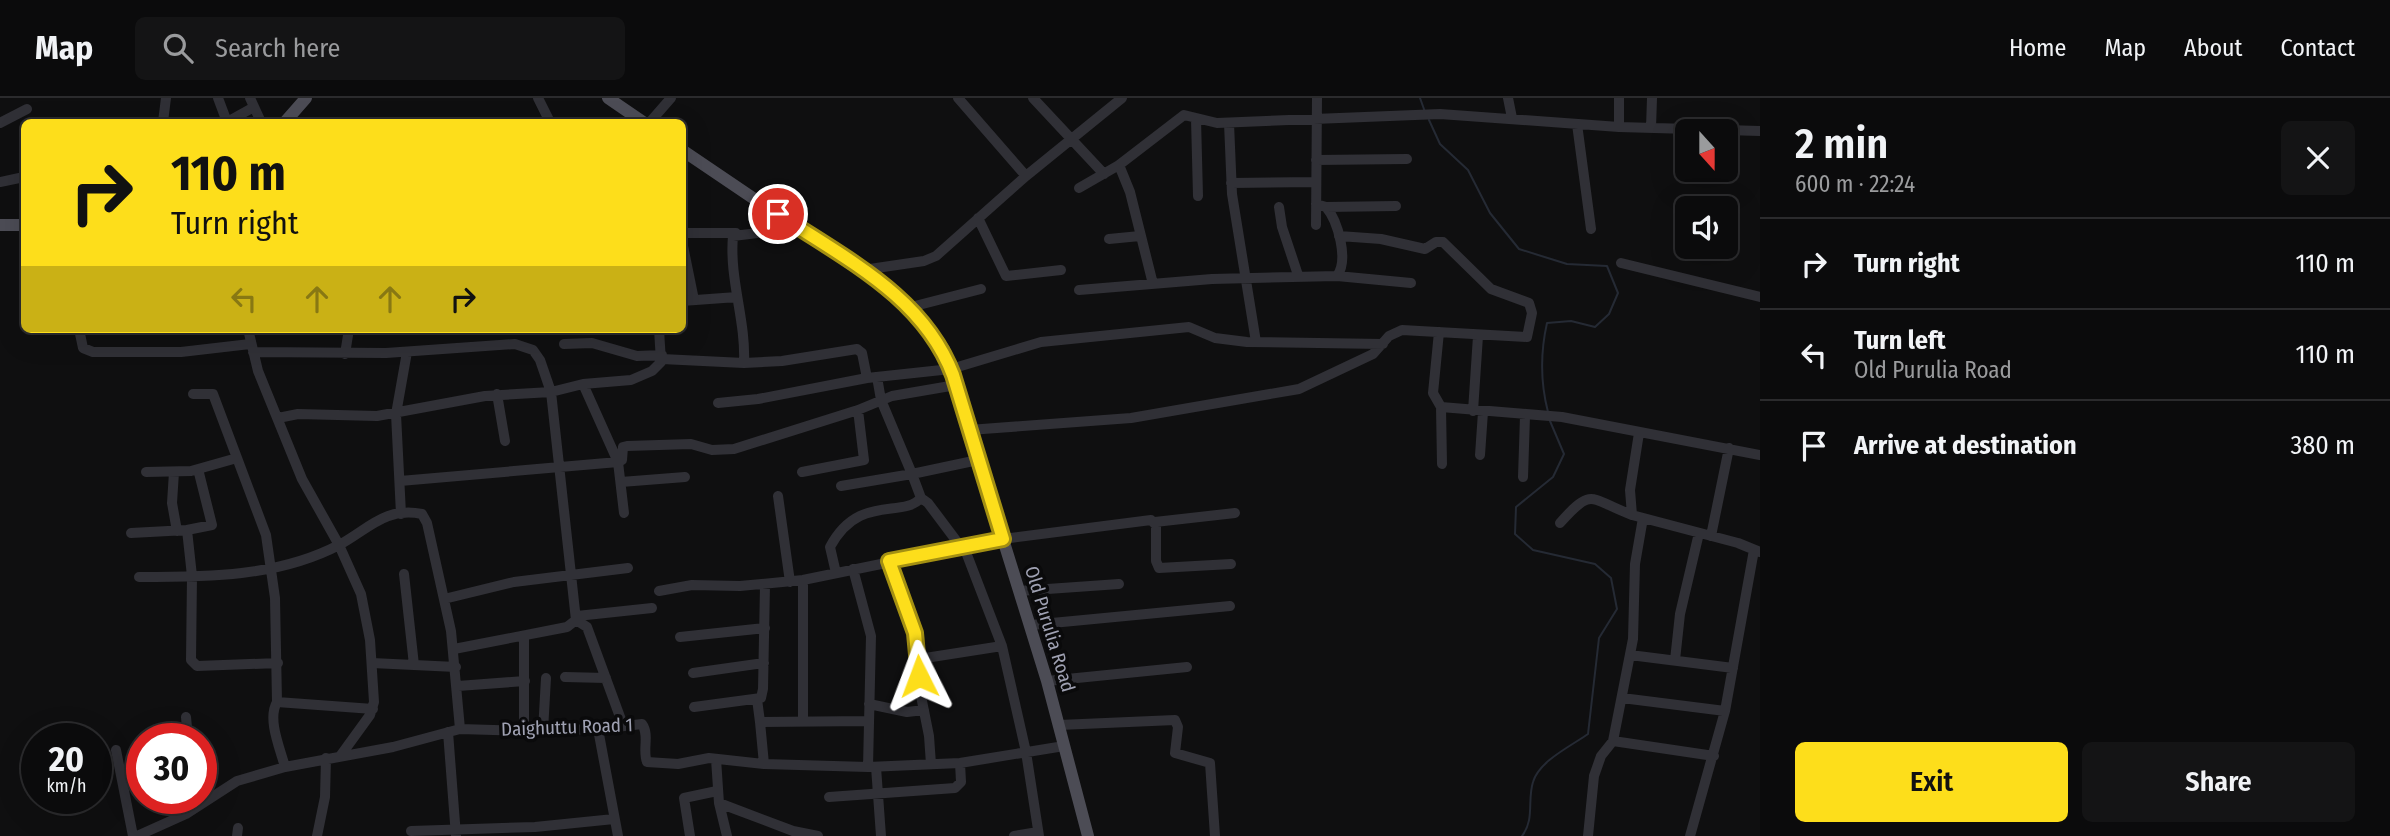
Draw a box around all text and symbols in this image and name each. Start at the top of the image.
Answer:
search box [135,17,625,80]
text: Map [35,28,93,68]
icon: search [159,29,197,67]
text: Search here [215,33,340,64]
text: Home [2009,34,2066,62]
text: Map [2104,34,2146,62]
text: About [2184,34,2242,62]
text: Contact [2280,34,2355,62]
north arrow [1675,119,1738,182]
map controls [1675,119,1738,259]
text: 2 min [1795,119,1888,169]
button: close [2281,121,2355,195]
text: 110 m [171,144,286,203]
icon: right [56,147,147,238]
text: 600 m · 22:24 [1795,170,1915,198]
pin [748,184,808,244]
icon: arrive [759,195,797,233]
button: sound [1675,196,1738,259]
text: Turn right [171,204,298,242]
icon: right [1795,245,1833,283]
text: Turn right [1854,248,1960,279]
text: 110 m [2295,248,2355,279]
icon: left [225,280,263,318]
icon: ahead [298,280,336,318]
icon: ahead [371,280,409,318]
icon: right [444,280,482,318]
text: Turn left [1854,325,1946,356]
icon: left [1795,336,1833,374]
text: 110 m [2295,339,2355,370]
text: Old Purulia Road [1854,356,2012,384]
icon: arrive [1795,427,1833,465]
text: Arrive at destination [1854,430,2077,461]
text: 380 m [2291,430,2355,461]
street label: Old Purulia Road [1020,563,1080,695]
position arrow [882,639,956,713]
street label: Daighuttu Road 1 [501,713,633,741]
speed limit sign: 30 [126,723,217,814]
text: 20 [49,738,84,780]
button: Exit [1795,742,2068,822]
button: Share [2082,742,2355,822]
text: km/h [46,775,87,797]

